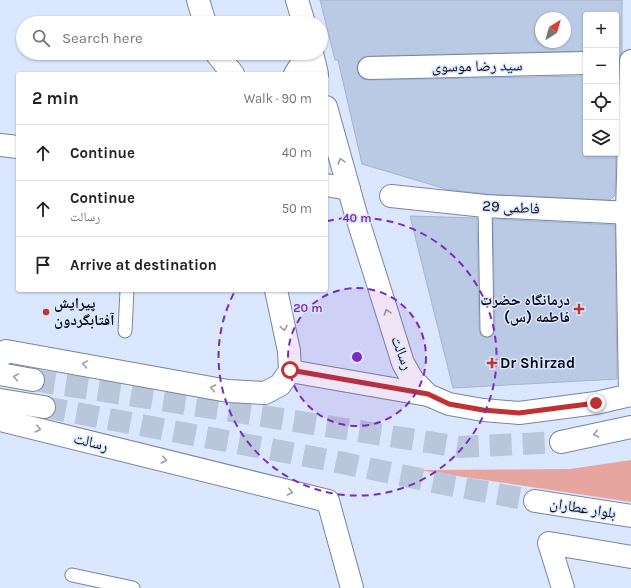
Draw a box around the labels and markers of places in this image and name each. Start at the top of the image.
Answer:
place label: درمانگاه حضرت فاطمه (س) [480,291,570,326]
place label: پیرایش آفتابگردون [54,294,115,329]
marker: درمانگاه حضرت فاطمه (س) [573,303,585,315]
marker: پیرایش آفتابگردون [41,307,51,317]
centre of rings [350,350,364,364]
place label: Dr Shirzad [500,354,575,372]
marker: Dr Shirzad [487,358,497,368]

